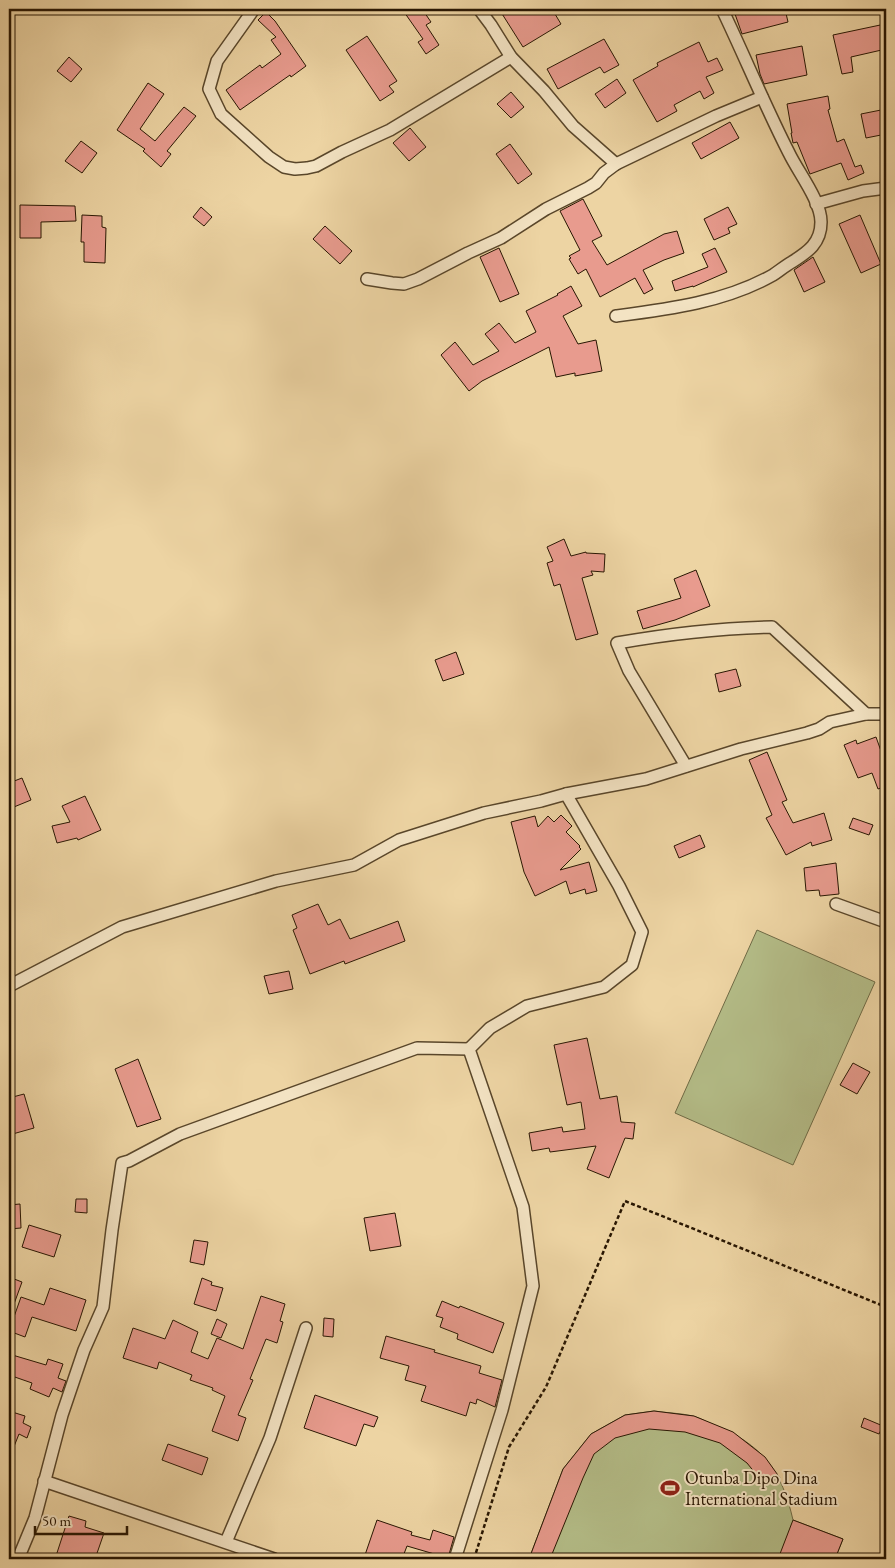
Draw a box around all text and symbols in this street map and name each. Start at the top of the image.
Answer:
place label: Otunba Dipo Dina International Stadium [685,1466,838,1510]
sports icon: Otunba Dipo Dina International Stadium [659,1477,681,1499]
scale bar [35,1503,128,1535]
text: 50 m [42,1511,71,1530]

